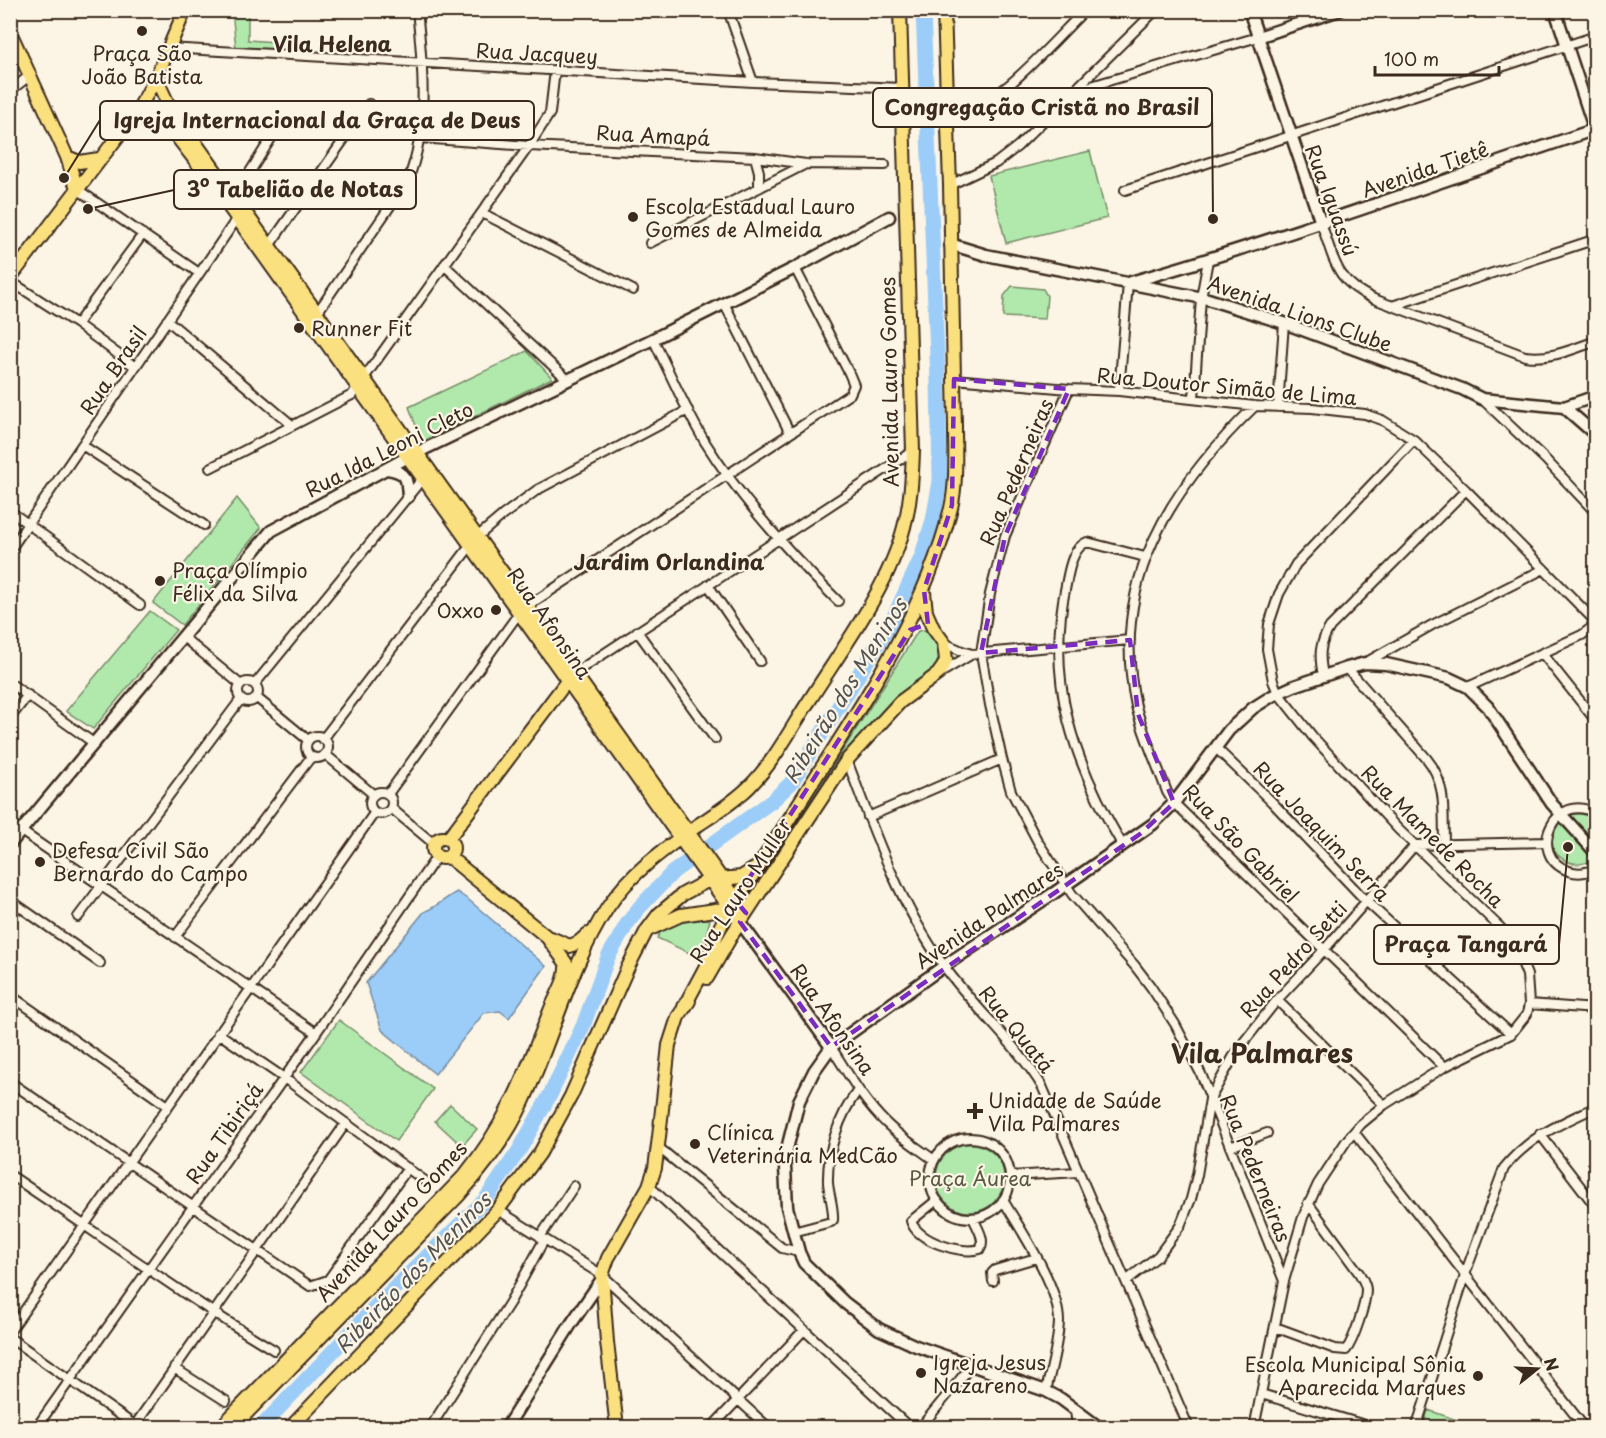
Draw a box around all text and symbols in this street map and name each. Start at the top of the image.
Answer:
marker: Praça São João Batista [135,24,149,38]
district label: Vila Helena [272,27,392,59]
street label: Rua Jacquey [475,35,599,71]
place label: Praça São João Batista [81,38,203,91]
scale bar [1375,39,1500,77]
text: 100 m [1384,45,1439,72]
callout: Congregação Cristã no Brasil [873,88,1212,127]
text: Congregação Cristã no Brasil [885,90,1199,122]
callout: Igreja Internacional da Graça de Deus [100,101,534,140]
text: Igreja Internacional da Graça de Deus [113,103,521,135]
street label: Rua Amapá [595,117,711,153]
street label: Avenida Tietê [1358,133,1492,205]
street label: Rua Iguassú [1298,140,1366,260]
callout: 3º Tabelião de Notas [174,170,416,209]
text: 3º Tabelião de Notas [187,172,403,204]
place label: Escola Estadual Lauro Gomes de Almeida [645,191,855,244]
marker: Escola Estadual Lauro Gomes de Almeida [626,210,640,224]
street label: Avenida Lions Clube [1204,267,1396,359]
street label: Avenida Lauro Gomes [872,277,906,487]
place label: Runner Fit [311,313,412,343]
street label: Rua Brasil [72,320,154,420]
marker: Runner Fit [292,321,306,335]
street label: Rua Doutor Simão de Lima [1096,360,1359,412]
street label: Rua Ida Leoni Cleto [300,394,478,504]
street label: Rua Pederneiras [972,394,1060,550]
district label: Jardim Orlandina [574,545,765,577]
place label: Praça Olímpio Félix da Silva [172,555,308,608]
street label: Rua Afonsina [500,561,600,685]
marker: Praça Olímpio Félix da Silva [153,574,167,588]
water label: Ribeirão dos Meninos [774,589,915,789]
place label: Oxxo [436,595,484,625]
marker: Oxxo [489,603,503,617]
street label: Rua Joaquim Serra [1247,754,1397,908]
street label: Rua Mamede Rocha [1355,758,1512,915]
street label: Rua São Gabriel [1176,777,1306,909]
street label: Rua Lauro Muller [682,811,799,969]
place label: Defesa Civil São Bernardo do Campo [52,835,248,888]
street label: Avenida Palmares [909,854,1069,976]
marker: Defesa Civil São Bernardo do Campo [33,855,47,869]
street label: Rua Pedro Setti [1232,894,1354,1024]
callout: Praça Tangará [1374,925,1559,964]
text: Praça Tangará [1385,927,1547,959]
street label: Rua Afonsina [783,957,883,1081]
street label: Rua Quatá [972,979,1062,1080]
district label: Vila Palmares [1171,1033,1353,1072]
street label: Rua Tibiriçá [178,1076,270,1190]
place label: Unidade de Saúde Vila Palmares [988,1085,1162,1138]
street label: Rua Pederneiras [1213,1090,1299,1246]
marker: Unidade de Saúde Vila Palmares [966,1102,984,1120]
place label: Clínica Veterinária MedCão [707,1117,898,1170]
street label: Avenida Lauro Gomes [308,1134,474,1308]
marker: Clínica Veterinária MedCão [688,1137,702,1151]
park label: Praça Áurea [909,1163,1032,1193]
water label: Ribeirão dos Meninos [326,1182,499,1360]
north arrow [1507,1339,1567,1399]
place label: Igreja Jesus Nazareno [933,1347,1046,1400]
place label: Escola Municipal Sônia Aparecida Marques [1245,1349,1467,1402]
text: N [1539,1354,1566,1374]
marker: Igreja Jesus Nazareno [914,1366,928,1380]
marker: Escola Municipal Sônia Aparecida Marques [1471,1369,1485,1383]

